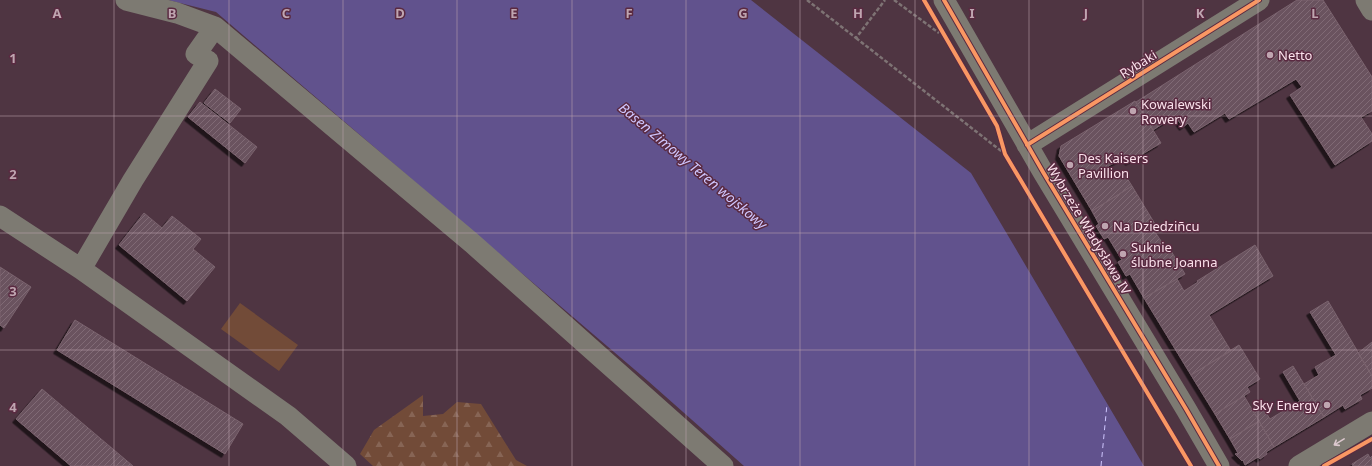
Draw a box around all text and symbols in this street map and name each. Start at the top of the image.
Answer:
text: A [53,4,62,22]
text: B [168,4,176,22]
text: C [282,4,290,22]
text: D [395,4,405,22]
text: E [510,4,518,22]
text: F [625,4,633,22]
text: G [738,4,748,22]
text: H [853,4,863,22]
text: I [969,4,975,22]
text: J [1083,4,1088,22]
text: K [1196,4,1205,22]
text: L [1311,4,1319,22]
street label: Rybaki [1116,46,1160,82]
place label: Netto [1278,46,1313,64]
text: 1 [9,49,17,67]
marker: Netto [1265,50,1275,60]
place label: Kowalewski Rowery [1141,95,1211,128]
water label: Basen Zimowy Teren wojskowy [615,98,773,234]
marker: Kowalewski Rowery [1128,106,1138,116]
place label: Des Kaisers Pavillion [1078,149,1148,182]
street label: Wybrzeże Władysława IV [1043,160,1135,298]
marker: Des Kaisers Pavillion [1065,160,1075,170]
text: 2 [9,165,17,183]
place label: Na Dziedziñcu [1113,217,1200,235]
marker: Na Dziedziñcu [1100,221,1110,231]
place label: Suknie ślubne Joanna [1131,238,1217,271]
marker: Suknie ślubne Joanna [1118,249,1128,259]
text: 3 [9,282,17,300]
place label: Sky Energy [1252,396,1319,414]
text: 4 [9,398,17,416]
marker: Sky Energy [1322,400,1332,410]
one-way arrow [1334,438,1345,446]

